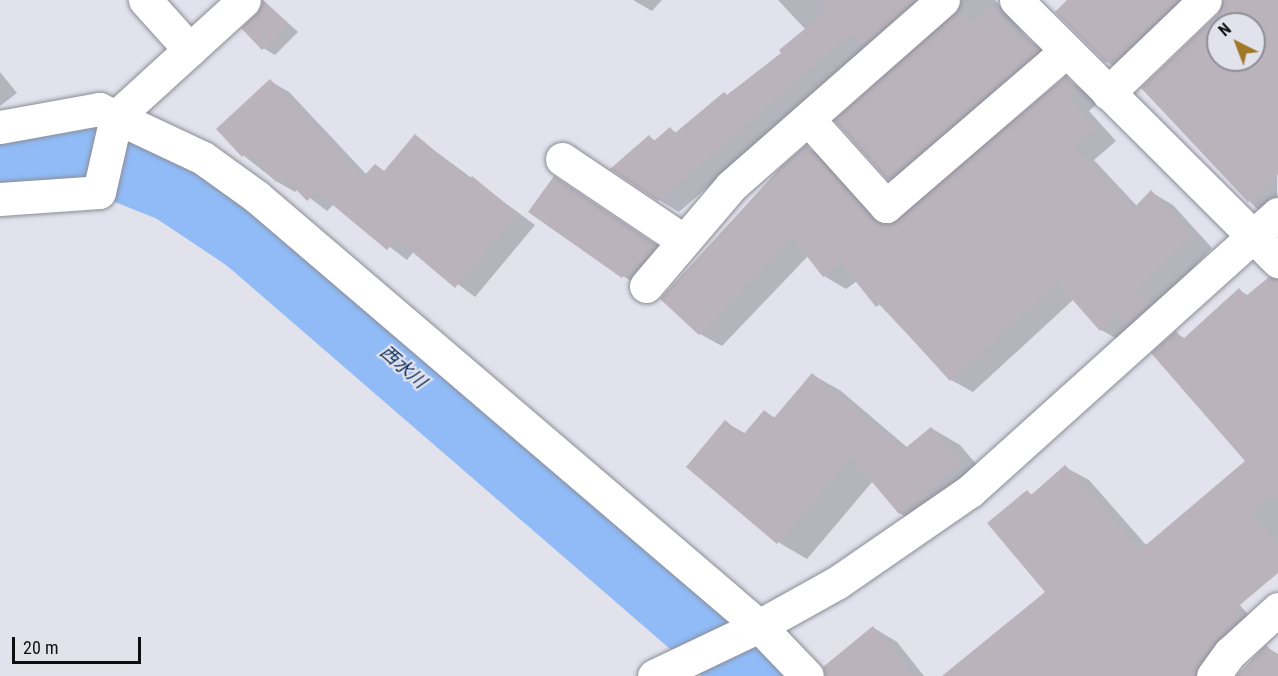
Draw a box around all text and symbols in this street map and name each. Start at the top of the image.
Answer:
north arrow [1206,12,1266,72]
text: N [1215,19,1235,40]
water label: 西水川 [376,341,430,393]
scale bar [15,625,144,663]
text: 20 m [23,637,58,658]

